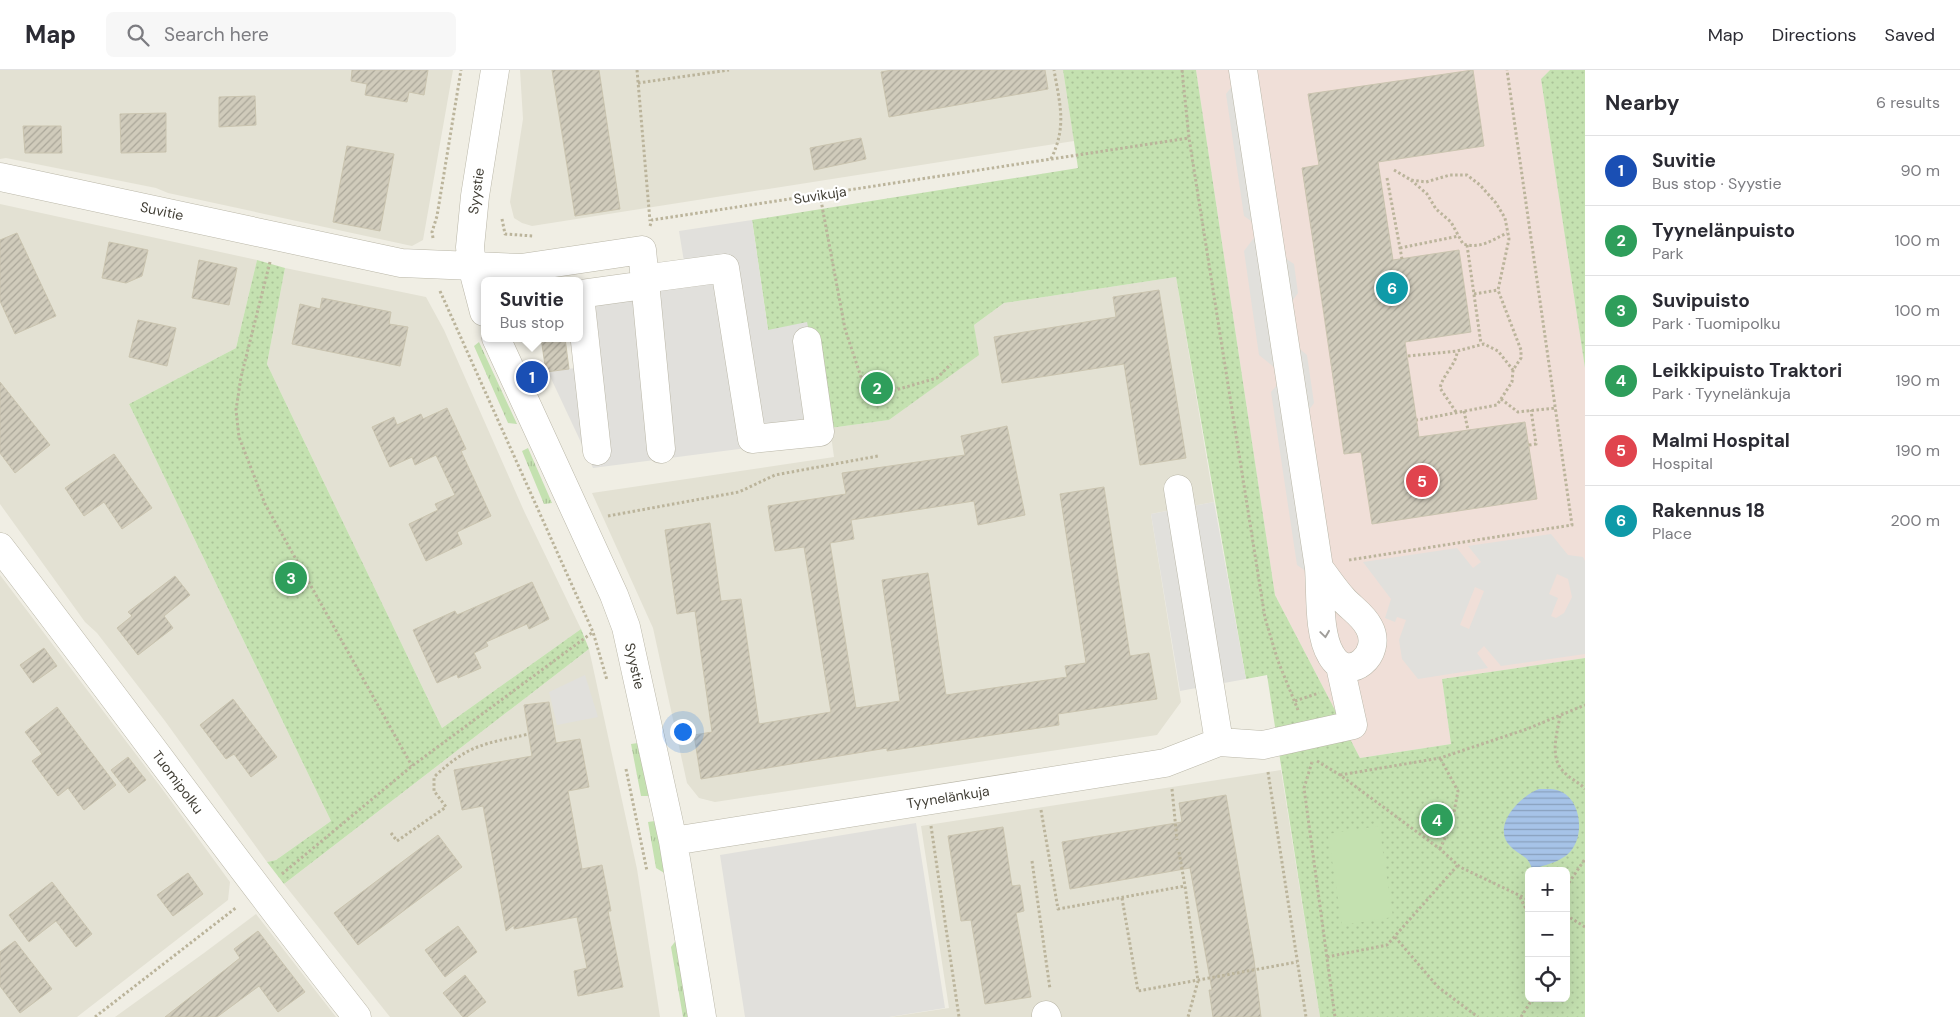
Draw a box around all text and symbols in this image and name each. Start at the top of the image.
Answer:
search box [106,12,456,57]
text: Map [25,19,76,50]
icon: search [124,21,152,49]
text: Search here [164,22,269,47]
text: Map [1708,23,1744,47]
text: Directions [1772,23,1857,47]
text: Saved [1885,23,1935,47]
text: Nearby [1605,89,1679,117]
text: 6 results [1876,92,1940,113]
text: Suvitie [1652,148,1716,173]
text: 1 [1618,160,1624,181]
text: 90 m [1900,160,1940,181]
street label: Syystie [464,167,488,215]
text: Bus stop · Syystie [1652,173,1782,194]
street label: Suvikuja [792,182,848,208]
street label: Suvitie [139,198,185,224]
text: Tyynelänpuisto [1652,218,1795,243]
text: 2 [1616,230,1626,251]
text: 100 m [1895,230,1940,251]
text: Park [1652,243,1684,264]
pin: 6 [1376,269,1408,307]
popup [481,277,583,342]
text: Suvitie [500,287,564,312]
text: Suvipuisto [1652,288,1750,313]
text: 3 [1616,300,1626,321]
text: 100 m [1895,300,1940,321]
text: Bus stop [500,312,564,333]
text: Park · Tuomipolku [1652,313,1781,334]
pin: 1 [516,358,548,396]
text: Leikkipuisto Traktori [1652,358,1842,383]
pin: 2 [861,369,893,407]
text: 4 [1616,370,1626,391]
text: 190 m [1896,370,1940,391]
text: Park · Tyynelänkuja [1652,383,1791,404]
text: Malmi Hospital [1652,428,1790,453]
text: 5 [1616,440,1626,461]
text: 190 m [1896,440,1940,461]
text: Hospital [1652,453,1713,474]
pin: 5 [1406,462,1438,500]
text: Rakennus 18 [1652,498,1765,523]
text: 6 [1616,510,1626,531]
text: 200 m [1891,510,1940,531]
text: Place [1652,523,1692,544]
pin: 3 [275,559,307,597]
one-way arrow [1319,629,1329,638]
street label: Syystie [621,641,649,691]
your location [670,719,696,745]
street label: Tuomipolku [148,747,208,817]
street label: Tyynelänkuja [905,782,991,812]
pin: 4 [1421,801,1453,839]
map controls [1525,867,1570,1002]
button: + [1525,867,1570,912]
button: − [1525,912,1570,957]
button: locate [1525,957,1570,1002]

